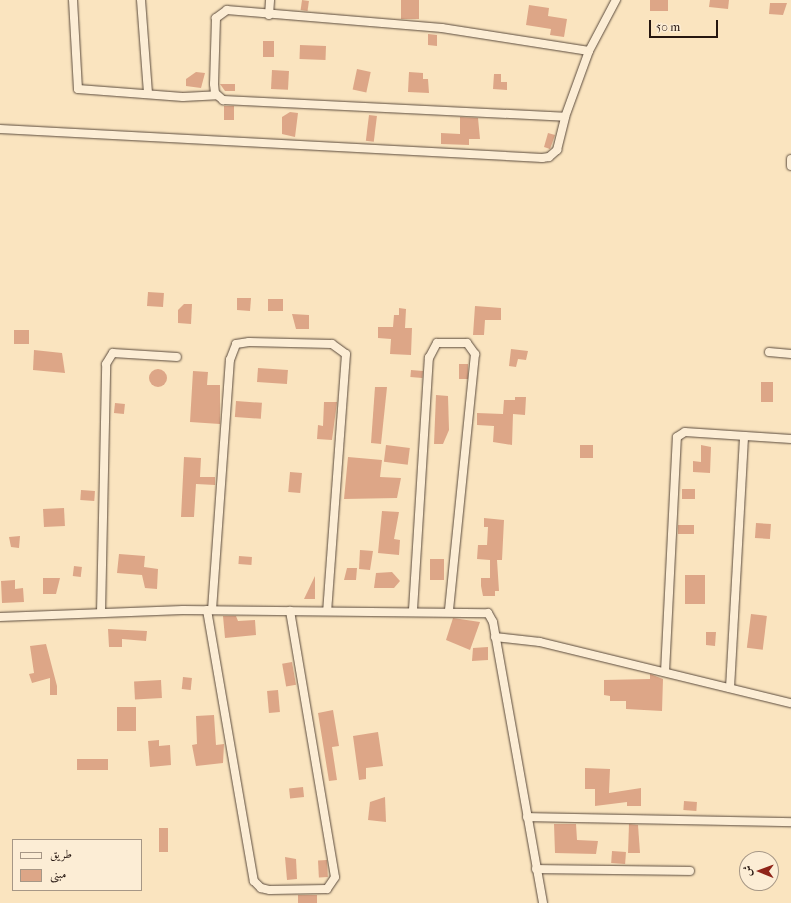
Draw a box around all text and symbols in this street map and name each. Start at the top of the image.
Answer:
scale bar [651,12,720,38]
text: 50 m [656,20,680,34]
legend [12,839,142,891]
text: طريق [50,847,72,861]
north arrow [739,851,779,891]
text: ش [741,865,754,876]
text: مبنى [50,867,66,881]

